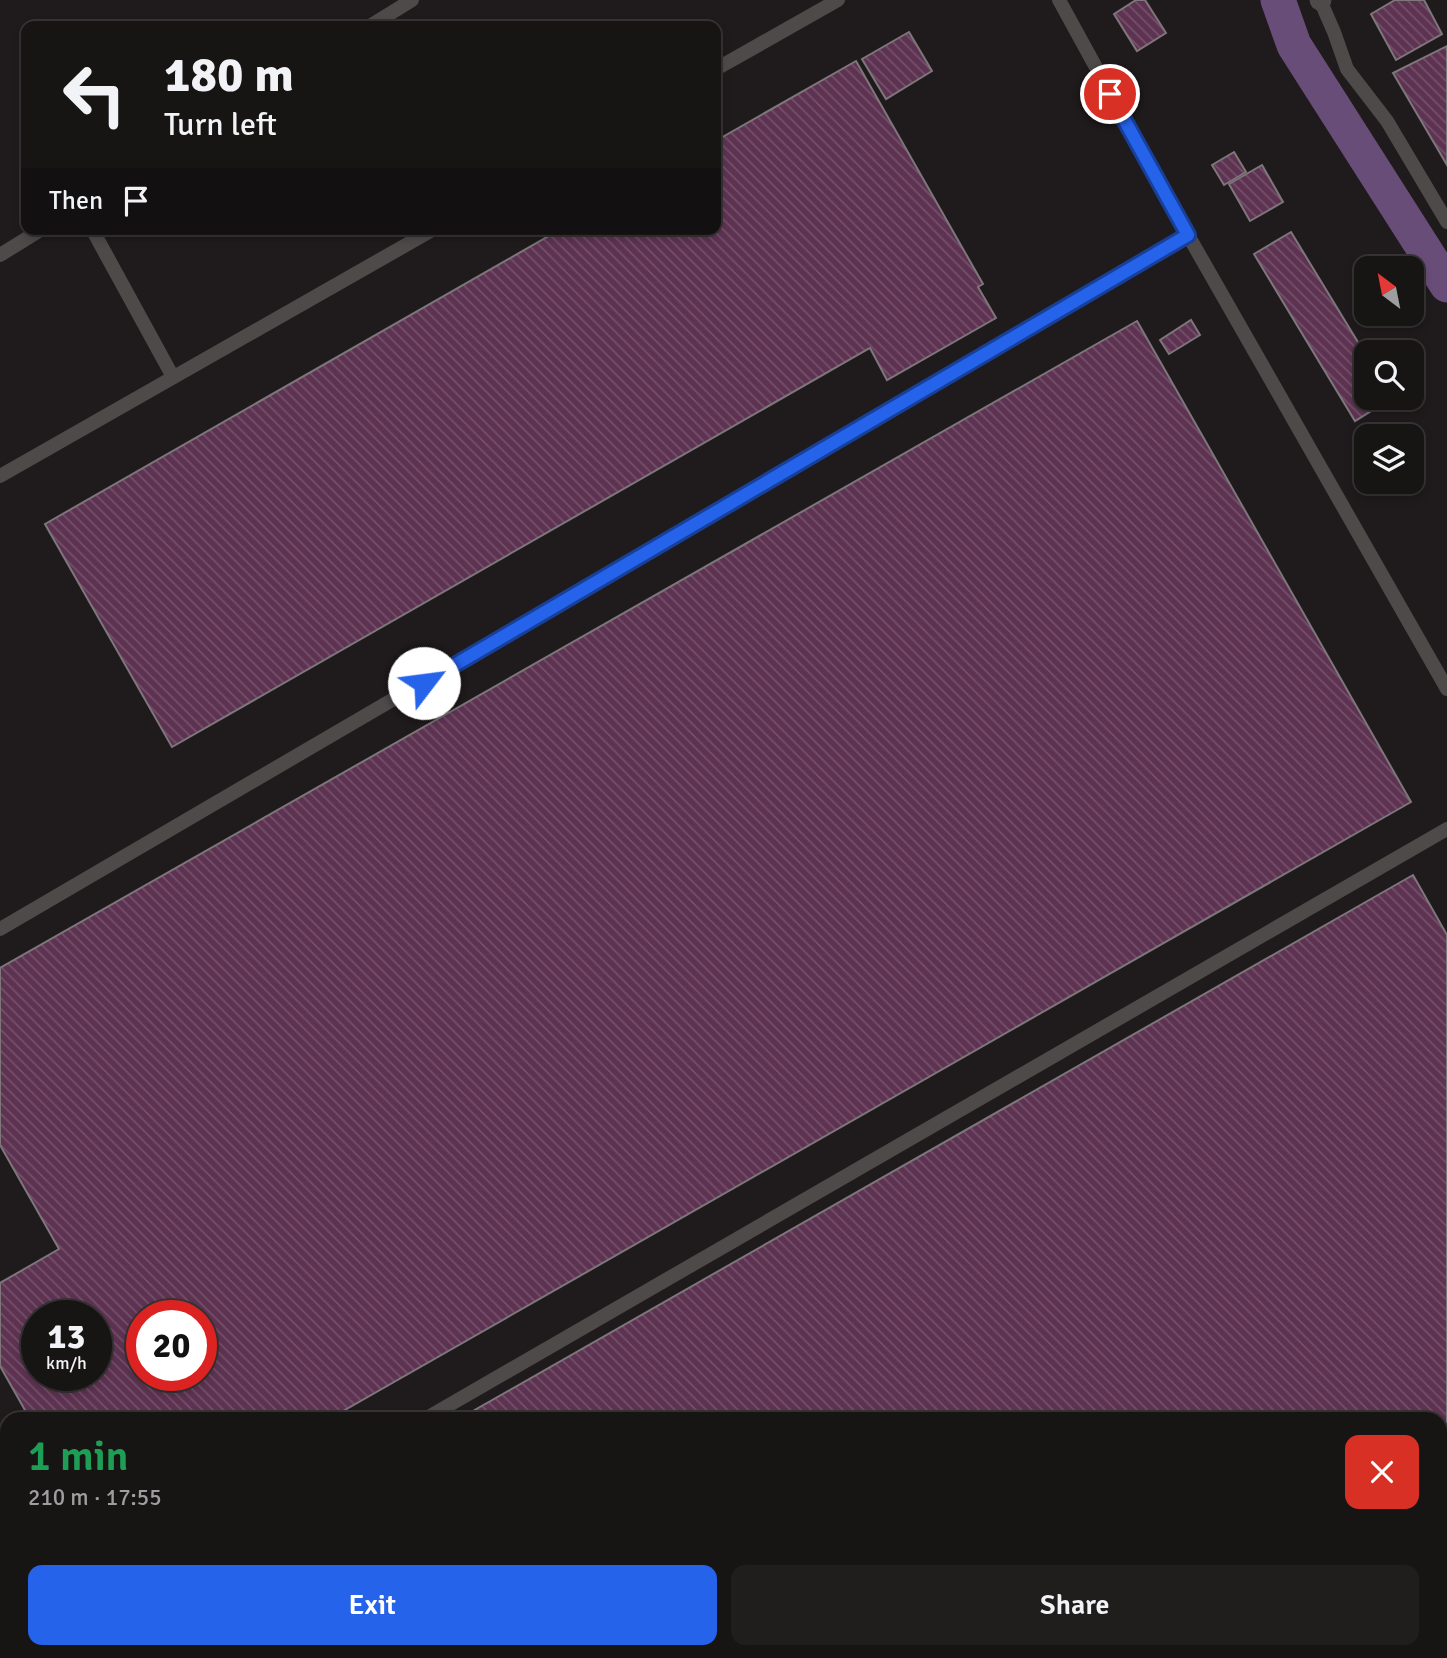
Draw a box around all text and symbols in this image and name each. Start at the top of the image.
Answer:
text: 180 m [164,45,294,105]
icon: left [49,49,140,140]
pin [1080,64,1140,124]
icon: arrive [1091,75,1129,113]
text: Turn left [164,105,277,144]
icon: arrive [117,182,155,220]
text: Then [49,185,103,217]
north arrow [1354,256,1424,326]
map controls [1354,256,1424,494]
button: search [1354,340,1424,410]
button: layers [1354,424,1424,494]
position arrow [387,646,461,720]
speed limit sign: 20 [126,1300,217,1391]
text: 13 [48,1315,85,1358]
text: km/h [46,1352,87,1374]
text: 1 min [28,1431,129,1482]
button: close [1345,1435,1419,1509]
text: 210 m · 17:55 [28,1483,162,1512]
button: Exit [28,1565,717,1645]
button: Share [731,1565,1419,1645]

